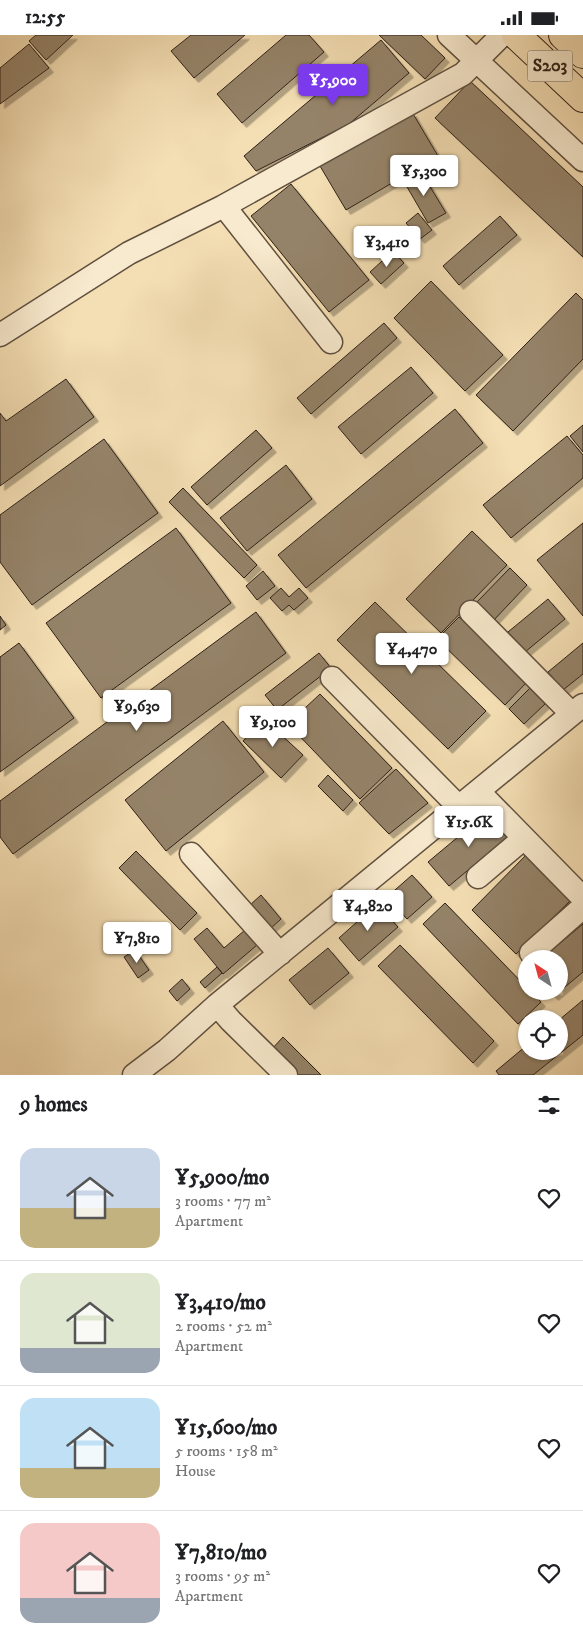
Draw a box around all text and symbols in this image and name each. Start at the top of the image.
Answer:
text: 12:55 [25,6,65,29]
road number: S203 [528,51,572,81]
pin: ¥5,900 [292,63,374,106]
text: ¥5,900 [309,70,357,90]
pin: ¥5,300 [383,155,465,197]
text: ¥5,300 [401,161,447,181]
pin: ¥3,410 [346,225,428,268]
text: ¥3,410 [365,232,409,252]
pin: ¥4,470 [371,633,453,675]
text: ¥4,470 [387,639,437,659]
pin: ¥9,630 [96,689,178,732]
text: ¥9,630 [114,696,160,716]
pin: ¥9,100 [232,705,314,748]
text: ¥9,100 [250,712,296,732]
pin: ¥15.6K [428,805,510,848]
text: ¥15.6K [445,812,493,832]
pin: ¥4,820 [327,889,409,932]
text: ¥4,820 [343,896,393,916]
pin: ¥7,810 [96,921,178,964]
text: ¥7,810 [114,928,160,948]
north arrow [518,950,568,1000]
map controls [518,950,568,1060]
button: locate [518,1010,568,1060]
icon: filters [535,1091,563,1119]
text: 9 homes [20,1092,88,1118]
text: ¥5,900/mo [175,1165,269,1191]
icon: home [60,1168,120,1228]
icon: heart [535,1184,563,1212]
text: 3 rooms · 77 m² [175,1191,271,1211]
text: Apartment [175,1211,243,1231]
text: ¥3,410/mo [175,1290,266,1316]
icon: home [60,1293,120,1353]
icon: heart [535,1309,563,1337]
text: 2 rooms · 52 m² [175,1316,272,1336]
text: Apartment [175,1336,243,1356]
text: ¥15,600/mo [175,1415,277,1441]
icon: home [60,1418,120,1478]
icon: heart [535,1434,563,1462]
text: 5 rooms · 158 m² [175,1441,278,1461]
text: House [175,1461,216,1481]
text: ¥7,810/mo [175,1540,267,1566]
icon: home [60,1543,120,1603]
icon: heart [535,1559,563,1587]
text: 3 rooms · 95 m² [175,1566,270,1586]
text: Apartment [175,1586,243,1606]

